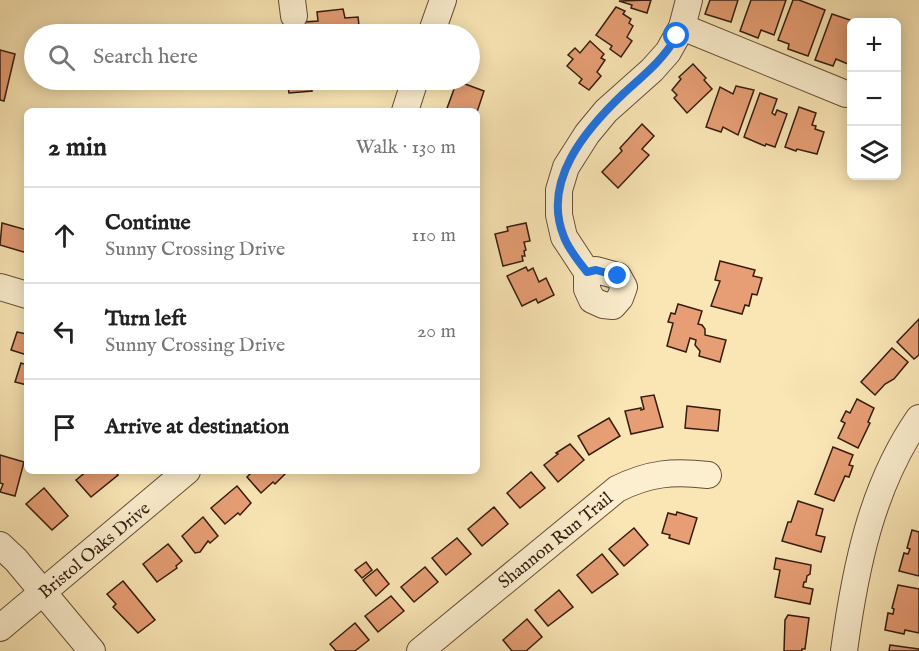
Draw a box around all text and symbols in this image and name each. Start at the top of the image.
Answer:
map controls [847,18,901,180]
button: + [847,18,901,72]
route start [663,22,689,48]
search box [24,24,480,90]
icon: search [45,41,78,74]
text: Search here [93,43,198,71]
button: − [847,72,901,126]
button: layers [847,126,901,180]
text: 2 min [48,131,107,164]
text: Walk · 130 m [356,135,456,160]
text: Continue [105,209,191,237]
icon: ahead [48,219,81,252]
text: 110 m [412,223,456,248]
text: Sunny Crossing Drive [105,237,285,262]
route end [604,262,630,288]
text: Turn left [105,305,187,333]
icon: left [48,315,81,348]
text: 20 m [417,319,456,344]
text: Sunny Crossing Drive [105,333,285,358]
icon: arrive [48,411,81,444]
text: Arrive at destination [105,413,289,441]
street label: Shannon Run Trail [494,488,618,595]
street label: Bristol Oaks Drive [34,498,156,605]

